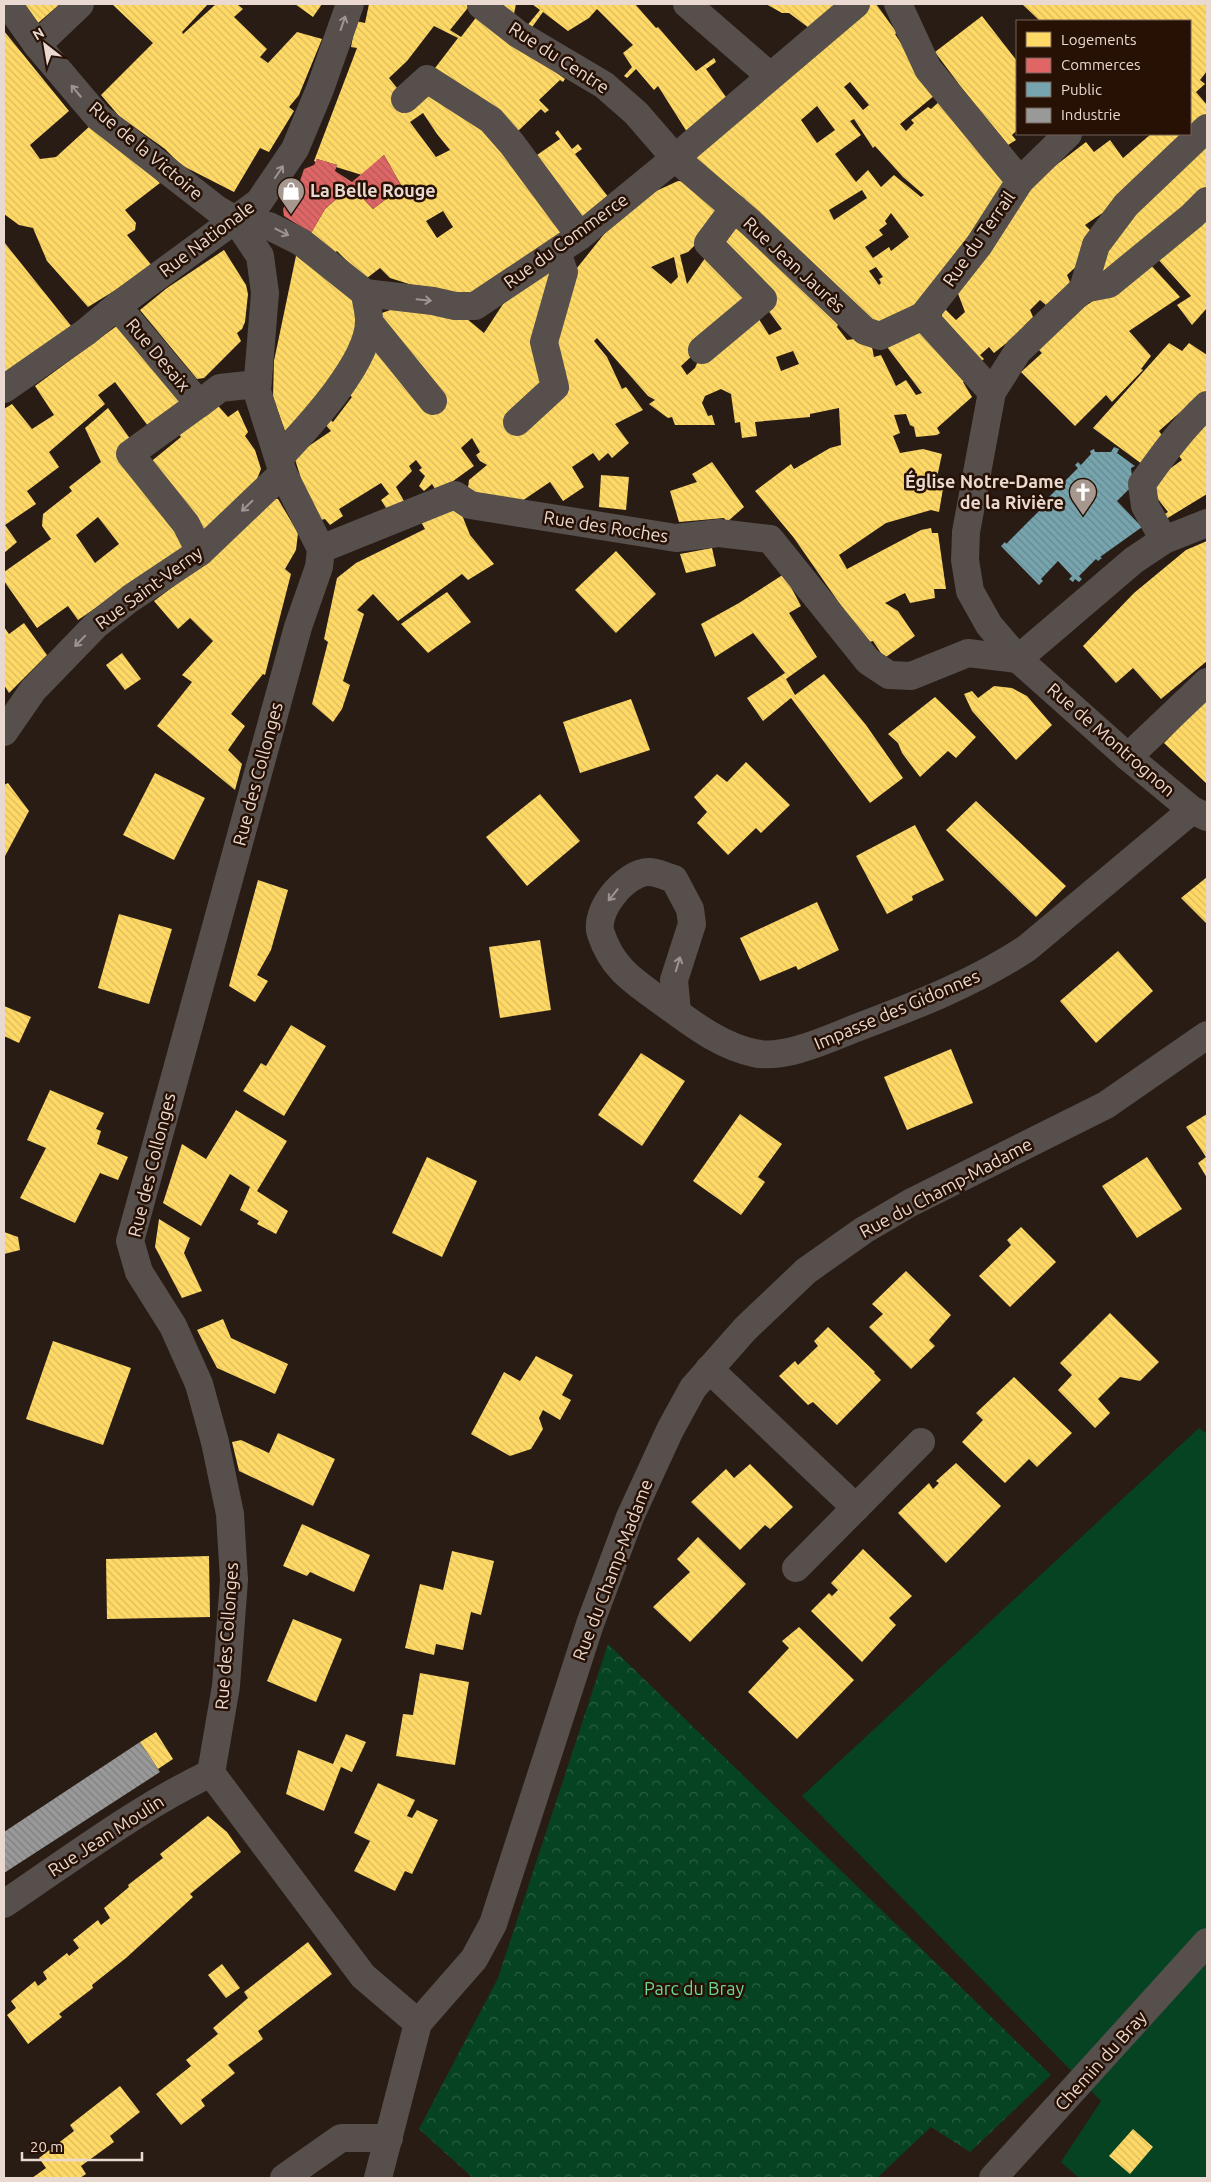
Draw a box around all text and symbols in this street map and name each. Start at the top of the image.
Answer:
one-way arrow [339,16,348,31]
street label: Rue du Centre [506,17,613,97]
north arrow [20,20,70,70]
legend [1016,20,1191,135]
text: N [30,24,47,43]
text: Logements [1061,31,1137,48]
text: Commerces [1061,56,1141,73]
text: Public [1061,81,1102,98]
one-way arrow [71,84,82,97]
street label: Rue de la Victoire [86,97,207,203]
text: Industrie [1061,106,1121,123]
one-way arrow [274,165,284,179]
shop icon: La Belle Rouge [276,176,306,215]
place label: La Belle Rouge [310,180,436,200]
street label: Rue du Terrail [938,187,1019,290]
street label: Rue du Commerce [500,189,631,292]
street label: Rue Nationale [155,196,258,280]
street label: Rue Jean Jaurès [740,212,850,316]
one-way arrow [274,228,289,237]
one-way arrow [416,295,432,305]
street label: Rue Desaix [123,314,195,395]
place label: Église Notre-Dame de la Rivière [905,470,1064,512]
church icon: Église Notre-Dame de la Rivière [1068,477,1098,516]
one-way arrow [240,500,253,512]
street label: Rue des Roches [542,506,670,546]
street label: Rue Saint-Verny [91,542,206,633]
one-way arrow [74,635,87,647]
street label: Rue de Montrognon [1044,678,1180,800]
street label: Rue des Collonges [228,700,286,848]
one-way arrow [607,888,618,901]
one-way arrow [674,957,684,973]
street label: Impasse des Gidonnes [811,965,982,1053]
street label: Rue des Collonges [123,1090,179,1239]
street label: Rue du Champ-Madame [856,1133,1035,1241]
street label: Rue du Champ-Madame [568,1476,656,1663]
street label: Rue des Collonges [211,1561,241,1710]
street label: Rue Jean Moulin [44,1790,167,1880]
park label: Parc du Bray [644,1978,744,1998]
street label: Chemin du Bray [1050,2006,1150,2114]
scale bar [22,2130,142,2162]
text: 20 m [30,2138,63,2155]

